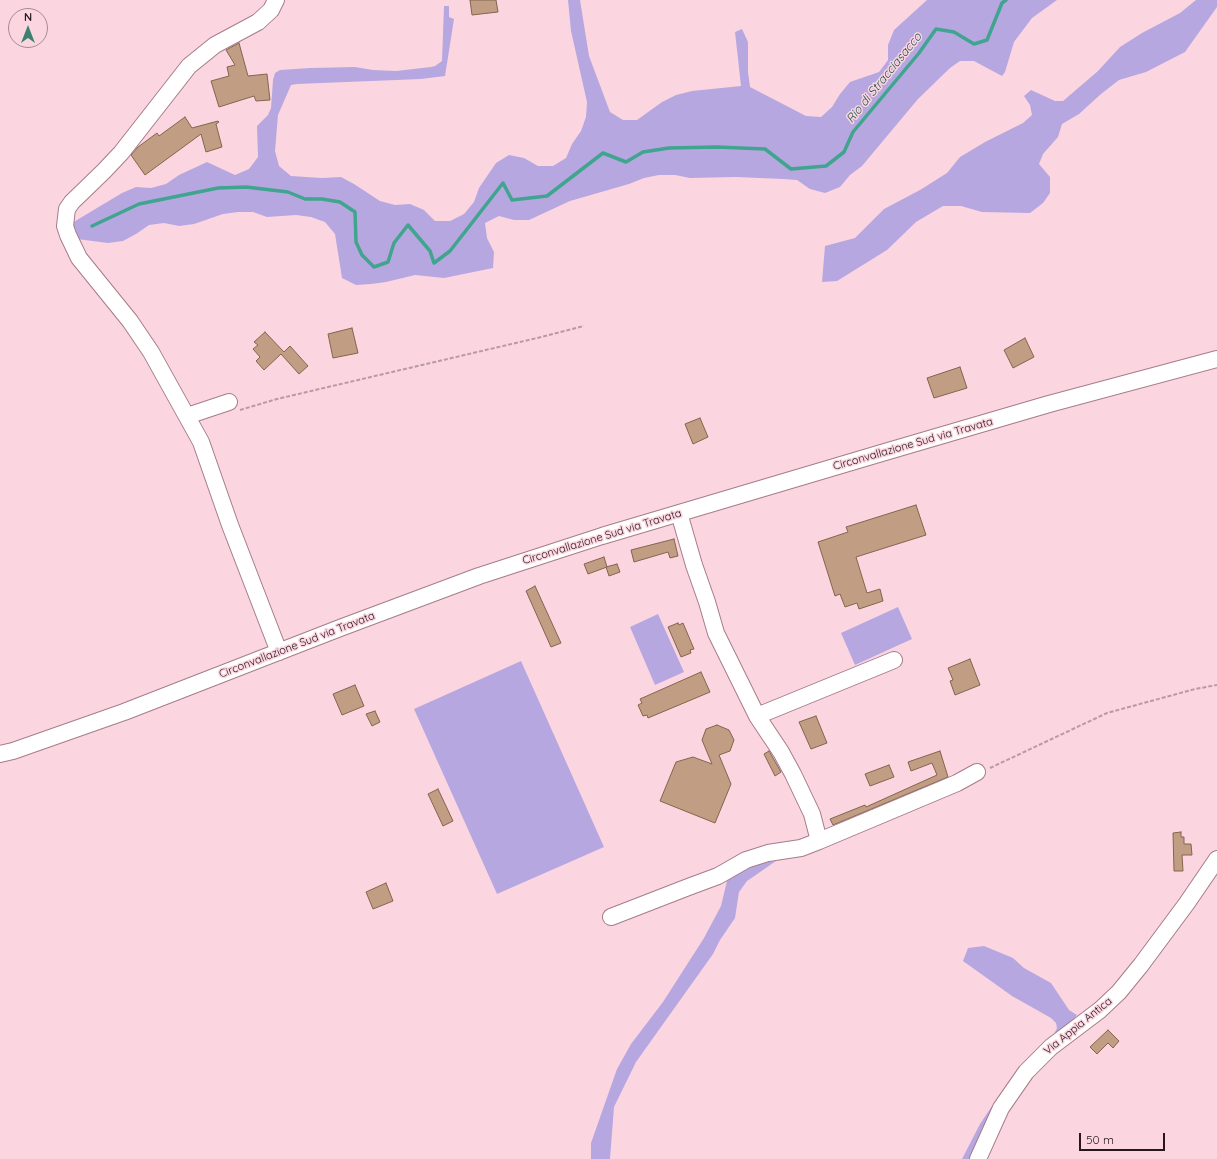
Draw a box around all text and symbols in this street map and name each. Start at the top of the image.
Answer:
north arrow [8,8,48,48]
text: N [24,10,32,24]
water label: Rio di Stracciasacco [843,30,925,126]
street label: Circonvallazione Sud via Travata [832,415,994,473]
street label: Circonvallazione Sud via Travata [521,506,683,568]
street label: Circonvallazione Sud via Travata [217,609,377,681]
street label: Via Appia Antica [1041,995,1115,1057]
scale bar [1081,1125,1167,1151]
text: 50 m [1086,1132,1114,1147]

